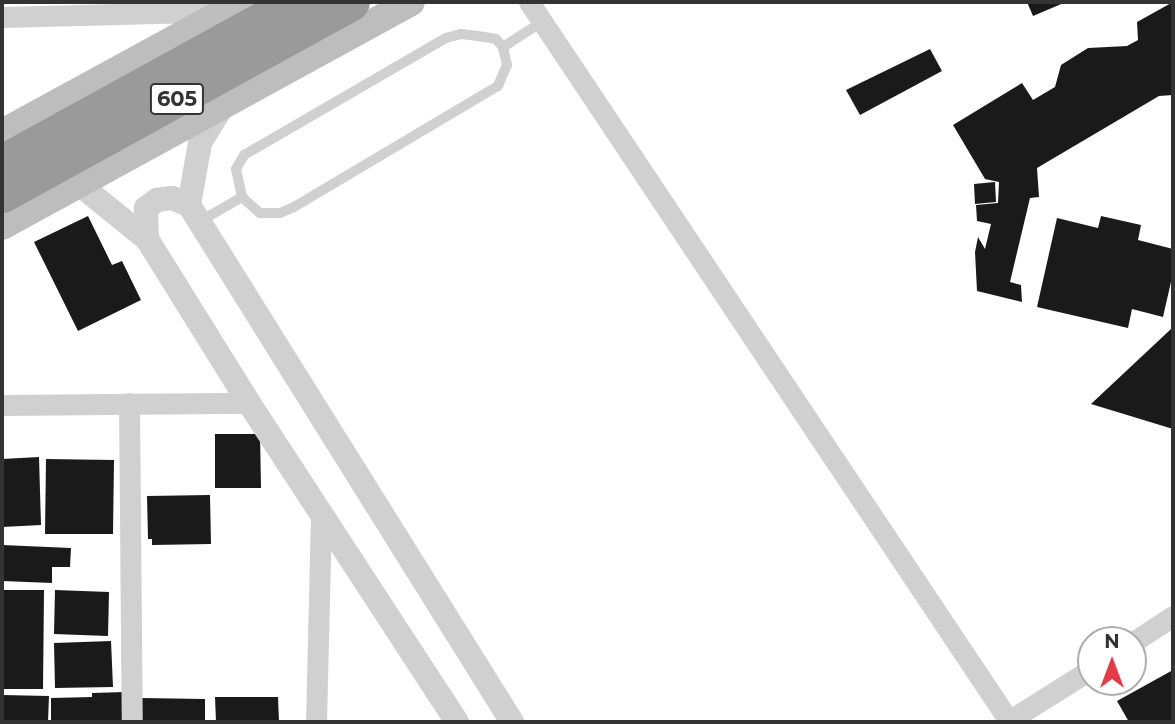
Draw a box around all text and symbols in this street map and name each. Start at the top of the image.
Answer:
road number: 605 [149,82,205,116]
north arrow [1077,626,1147,696]
text: N [1104,630,1120,653]

